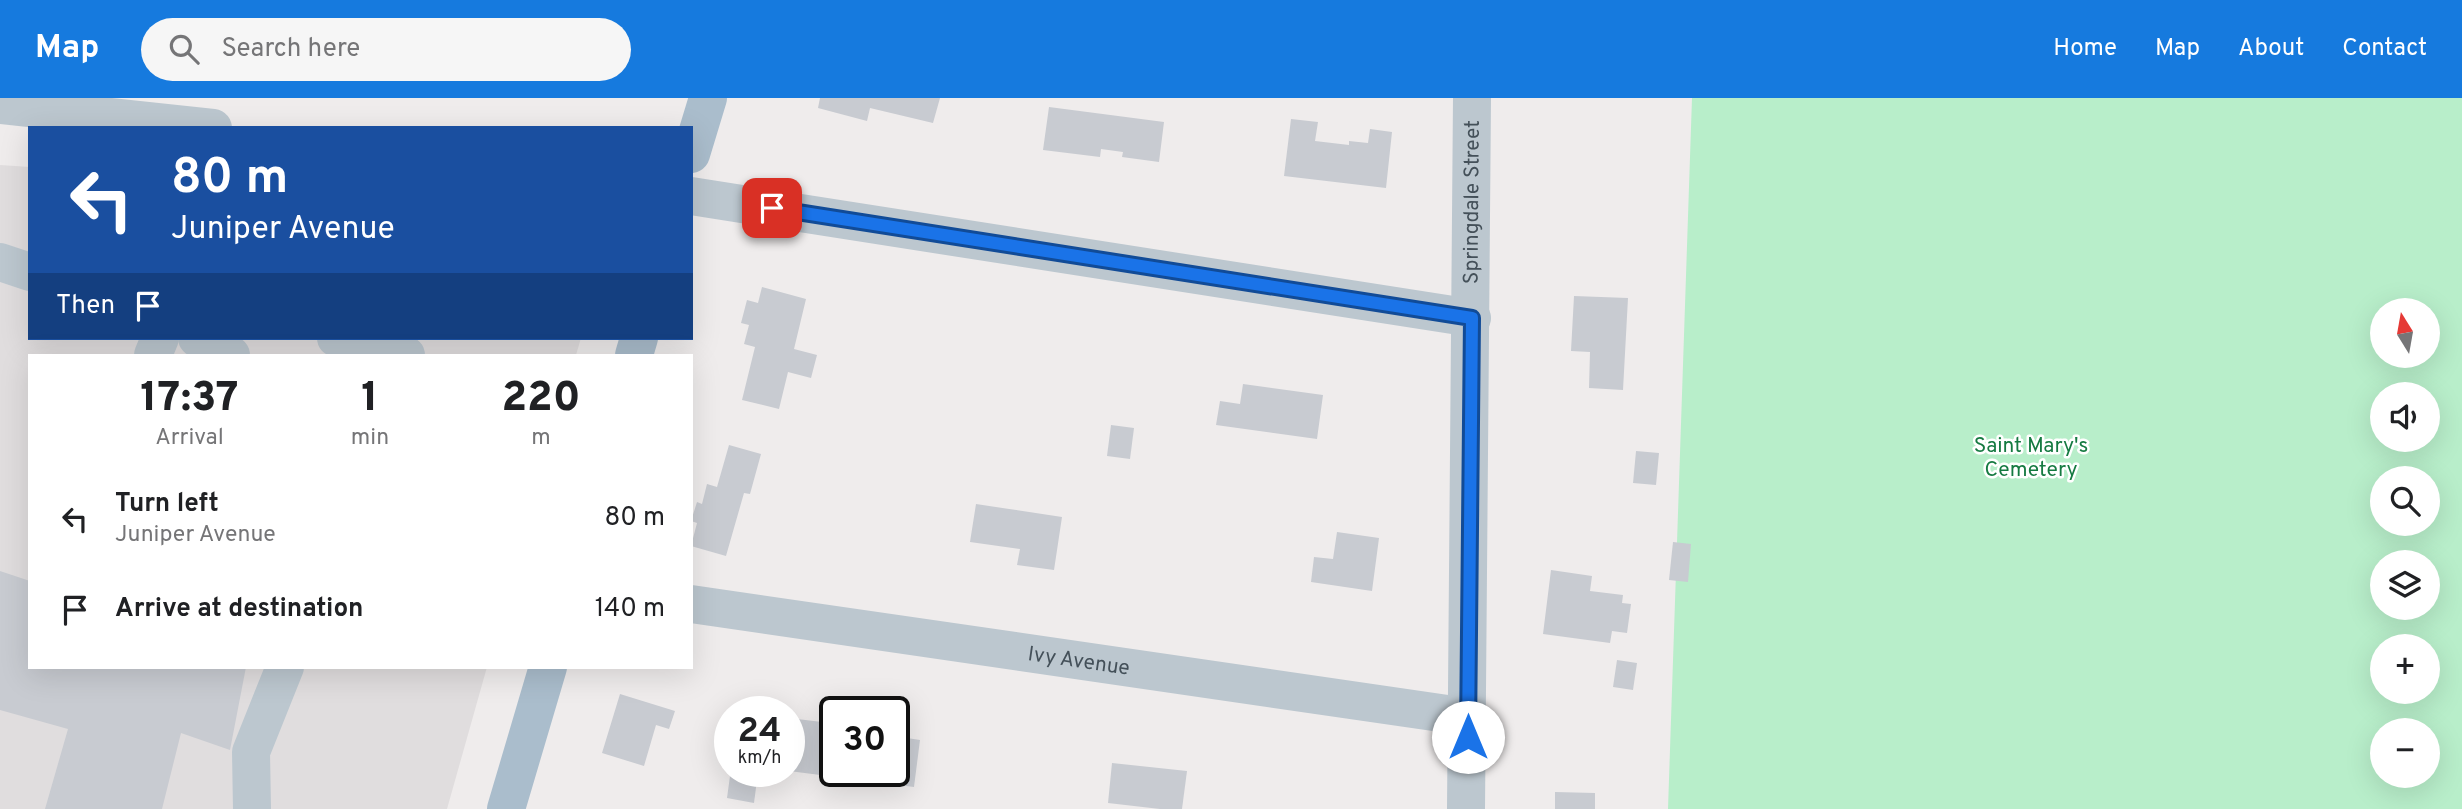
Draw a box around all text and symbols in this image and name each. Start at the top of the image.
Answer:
search box [141,18,631,81]
text: Map [35,28,99,70]
icon: search [165,30,203,68]
text: Search here [221,33,360,66]
text: Home [2053,34,2117,64]
text: Map [2155,34,2200,64]
text: About [2238,34,2304,64]
text: Contact [2342,34,2427,64]
street label: Springdale Street [1458,120,1487,284]
text: 80 m [171,149,288,211]
icon: left [56,154,147,245]
pin [742,178,802,238]
icon: arrive [753,189,791,227]
text: Juniper Avenue [171,210,395,250]
icon: arrive [129,287,167,325]
text: Then [56,290,115,323]
north arrow [2370,298,2440,368]
map controls [2370,298,2440,788]
text: 17:37 [140,373,238,426]
text: 1 [361,373,379,426]
text: 220 [501,373,581,426]
button: sound [2370,382,2440,452]
text: Arrival [155,424,224,453]
text: min [351,424,389,453]
text: m [531,424,551,453]
park label: Saint Mary's Cemetery [1974,433,2088,484]
button: search [2370,466,2440,536]
text: Turn left [115,488,219,521]
icon: left [56,500,94,538]
text: 80 m [605,502,665,535]
text: Juniper Avenue [115,521,276,550]
button: layers [2370,550,2440,620]
icon: arrive [56,591,94,629]
text: Arrive at destination [115,593,363,626]
text: 140 m [595,593,665,626]
button: + [2370,634,2440,704]
street label: Ivy Avenue [1026,641,1131,683]
speed limit sign: 30 [819,696,910,787]
position arrow [1431,700,1505,774]
text: 24 [738,710,781,754]
button: − [2370,718,2440,788]
text: km/h [738,747,781,770]

